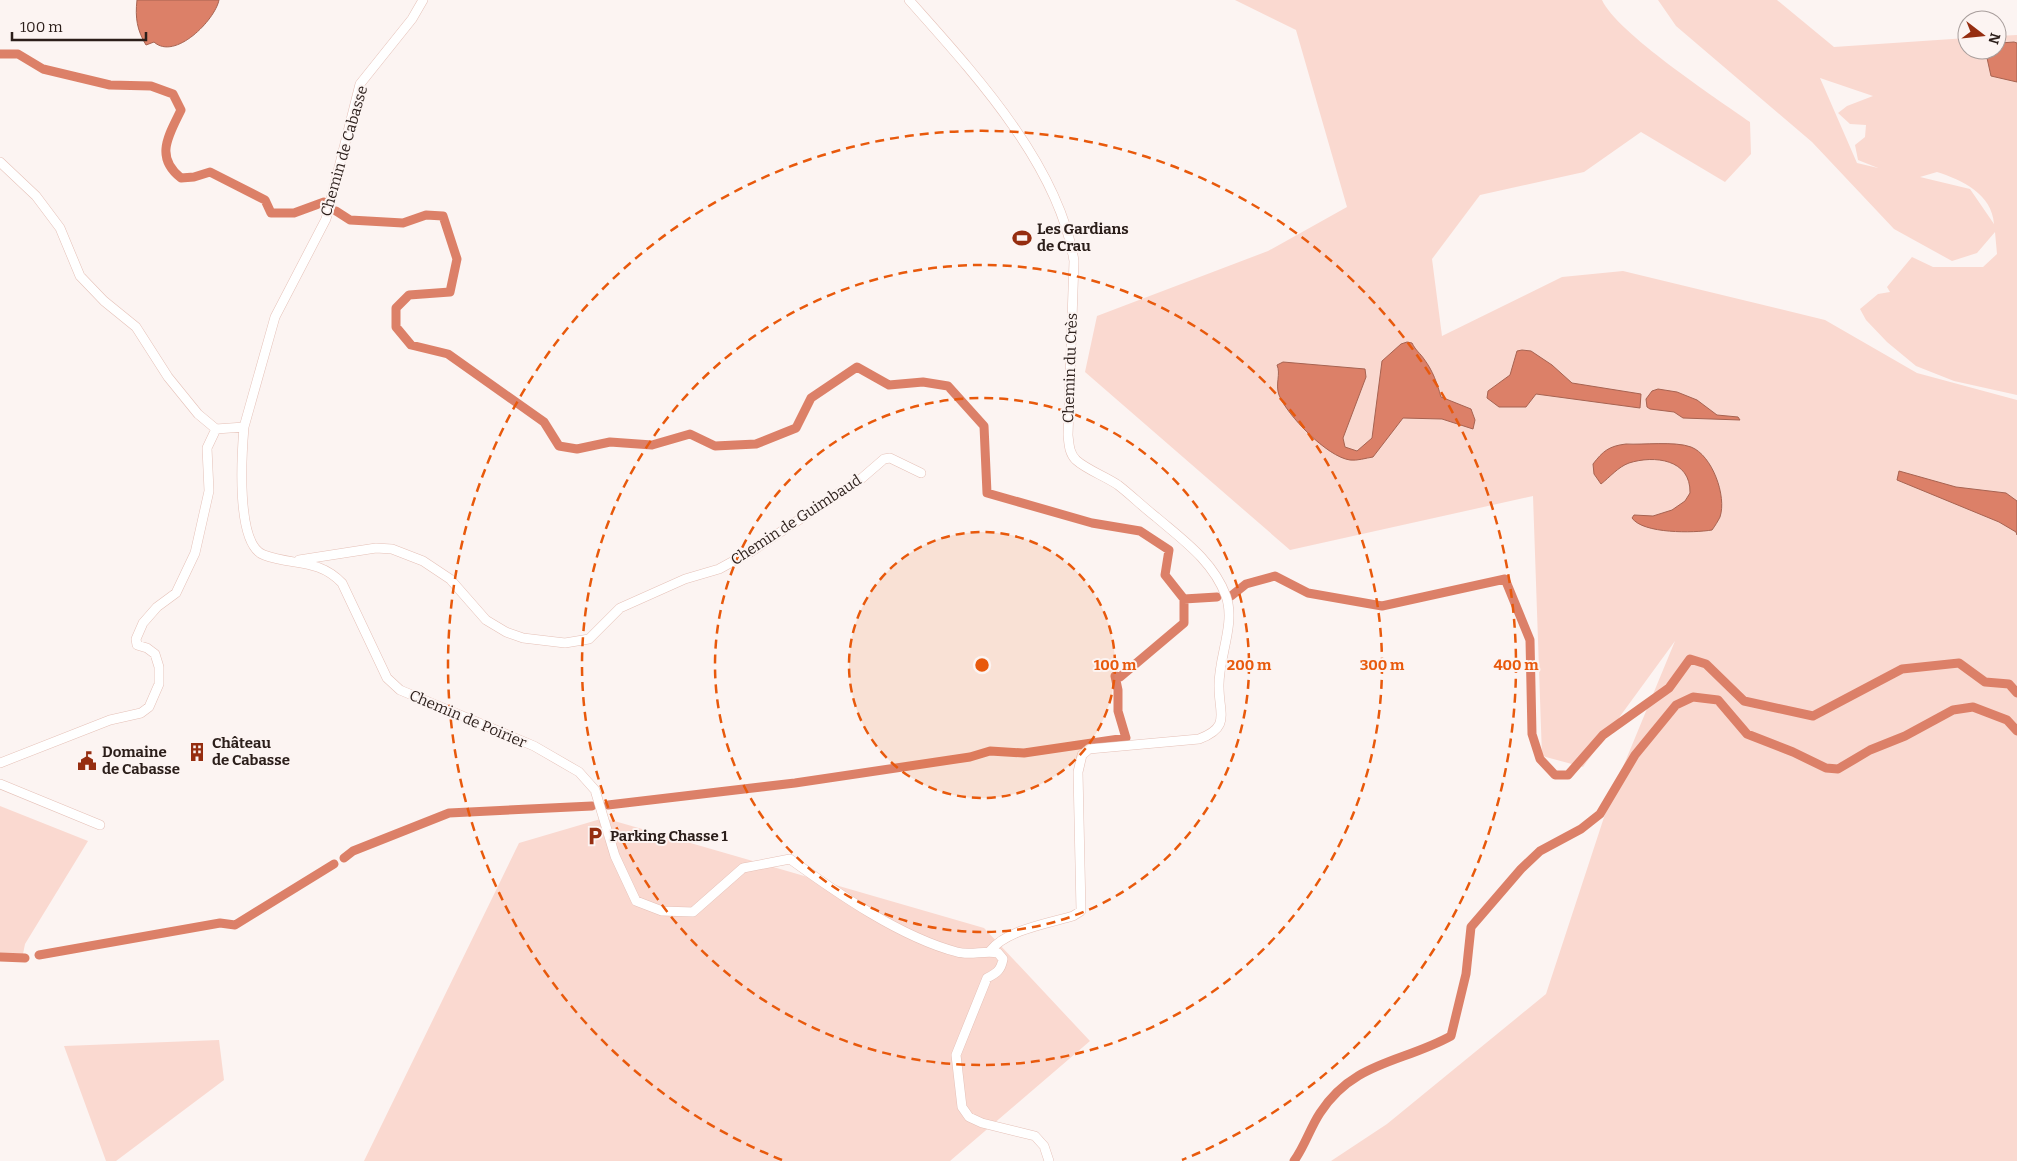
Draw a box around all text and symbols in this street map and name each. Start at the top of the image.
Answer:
scale bar [12,10,146,42]
north arrow [1957,10,2007,60]
text: 100 m [20,18,63,36]
text: N [1984,31,2004,46]
street label: Chemin de Cabasse [317,84,371,218]
place label: Les Gardians de Crau [1037,220,1129,255]
sports icon: Les Gardians de Crau [1011,227,1033,249]
street label: Chemin du Crès [1059,313,1081,423]
street label: Chemin de Guimbaud [727,471,865,569]
centre of rings [973,656,991,674]
text: 100 m [1094,656,1137,674]
text: 200 m [1227,656,1272,674]
text: 300 m [1360,656,1405,674]
text: 400 m [1493,656,1539,674]
street label: Chemin de Poirier [407,686,530,752]
place label: Château de Cabasse [212,734,290,769]
building icon: Château de Cabasse [186,741,208,763]
place label: Domaine de Cabasse [102,743,180,778]
public building icon: Domaine de Cabasse [76,750,98,772]
parking icon: Parking Chasse 1 [584,825,606,847]
place label: Parking Chasse 1 [610,827,728,845]

